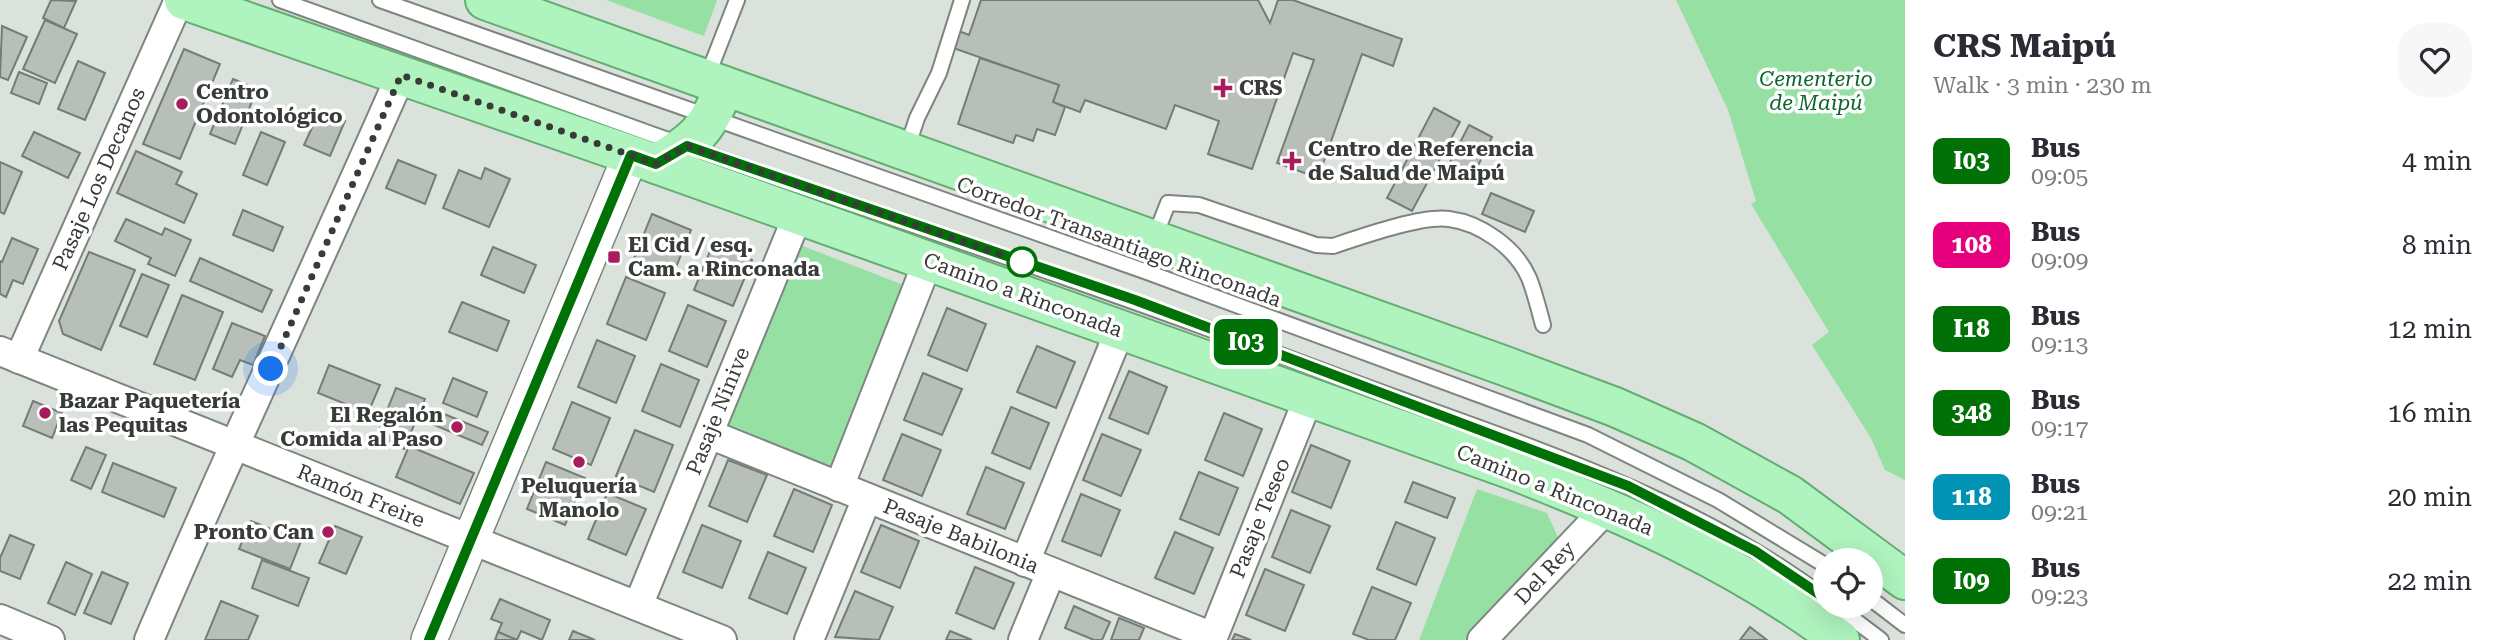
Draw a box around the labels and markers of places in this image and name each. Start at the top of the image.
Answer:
place label: CRS [1239,76,1283,100]
marker: CRS [1213,78,1233,98]
place label: Centro Odontológico [196,80,342,128]
marker: Centro Odontológico [174,96,190,112]
place label: Centro de Referencia de Salud de Maipú [1308,137,1534,185]
marker: Centro de Referencia de Salud de Maipú [1282,151,1302,171]
place label: El Cid / esq. Cam. a Rinconada [628,233,820,281]
unlabelled marker [1007,247,1037,277]
marker: El Cid / esq. Cam. a Rinconada [606,249,622,265]
place label: Bazar Paquetería las Pequitas [59,389,241,437]
place label: El Regalón Comida al Paso [280,403,443,451]
marker: Bazar Paquetería las Pequitas [37,405,53,421]
marker: El Regalón Comida al Paso [449,419,465,435]
marker: Peluquería Manolo [571,454,587,470]
place label: Peluquería Manolo [521,474,638,522]
place label: Pronto Can [194,520,314,544]
marker: Pronto Can [320,524,336,540]

